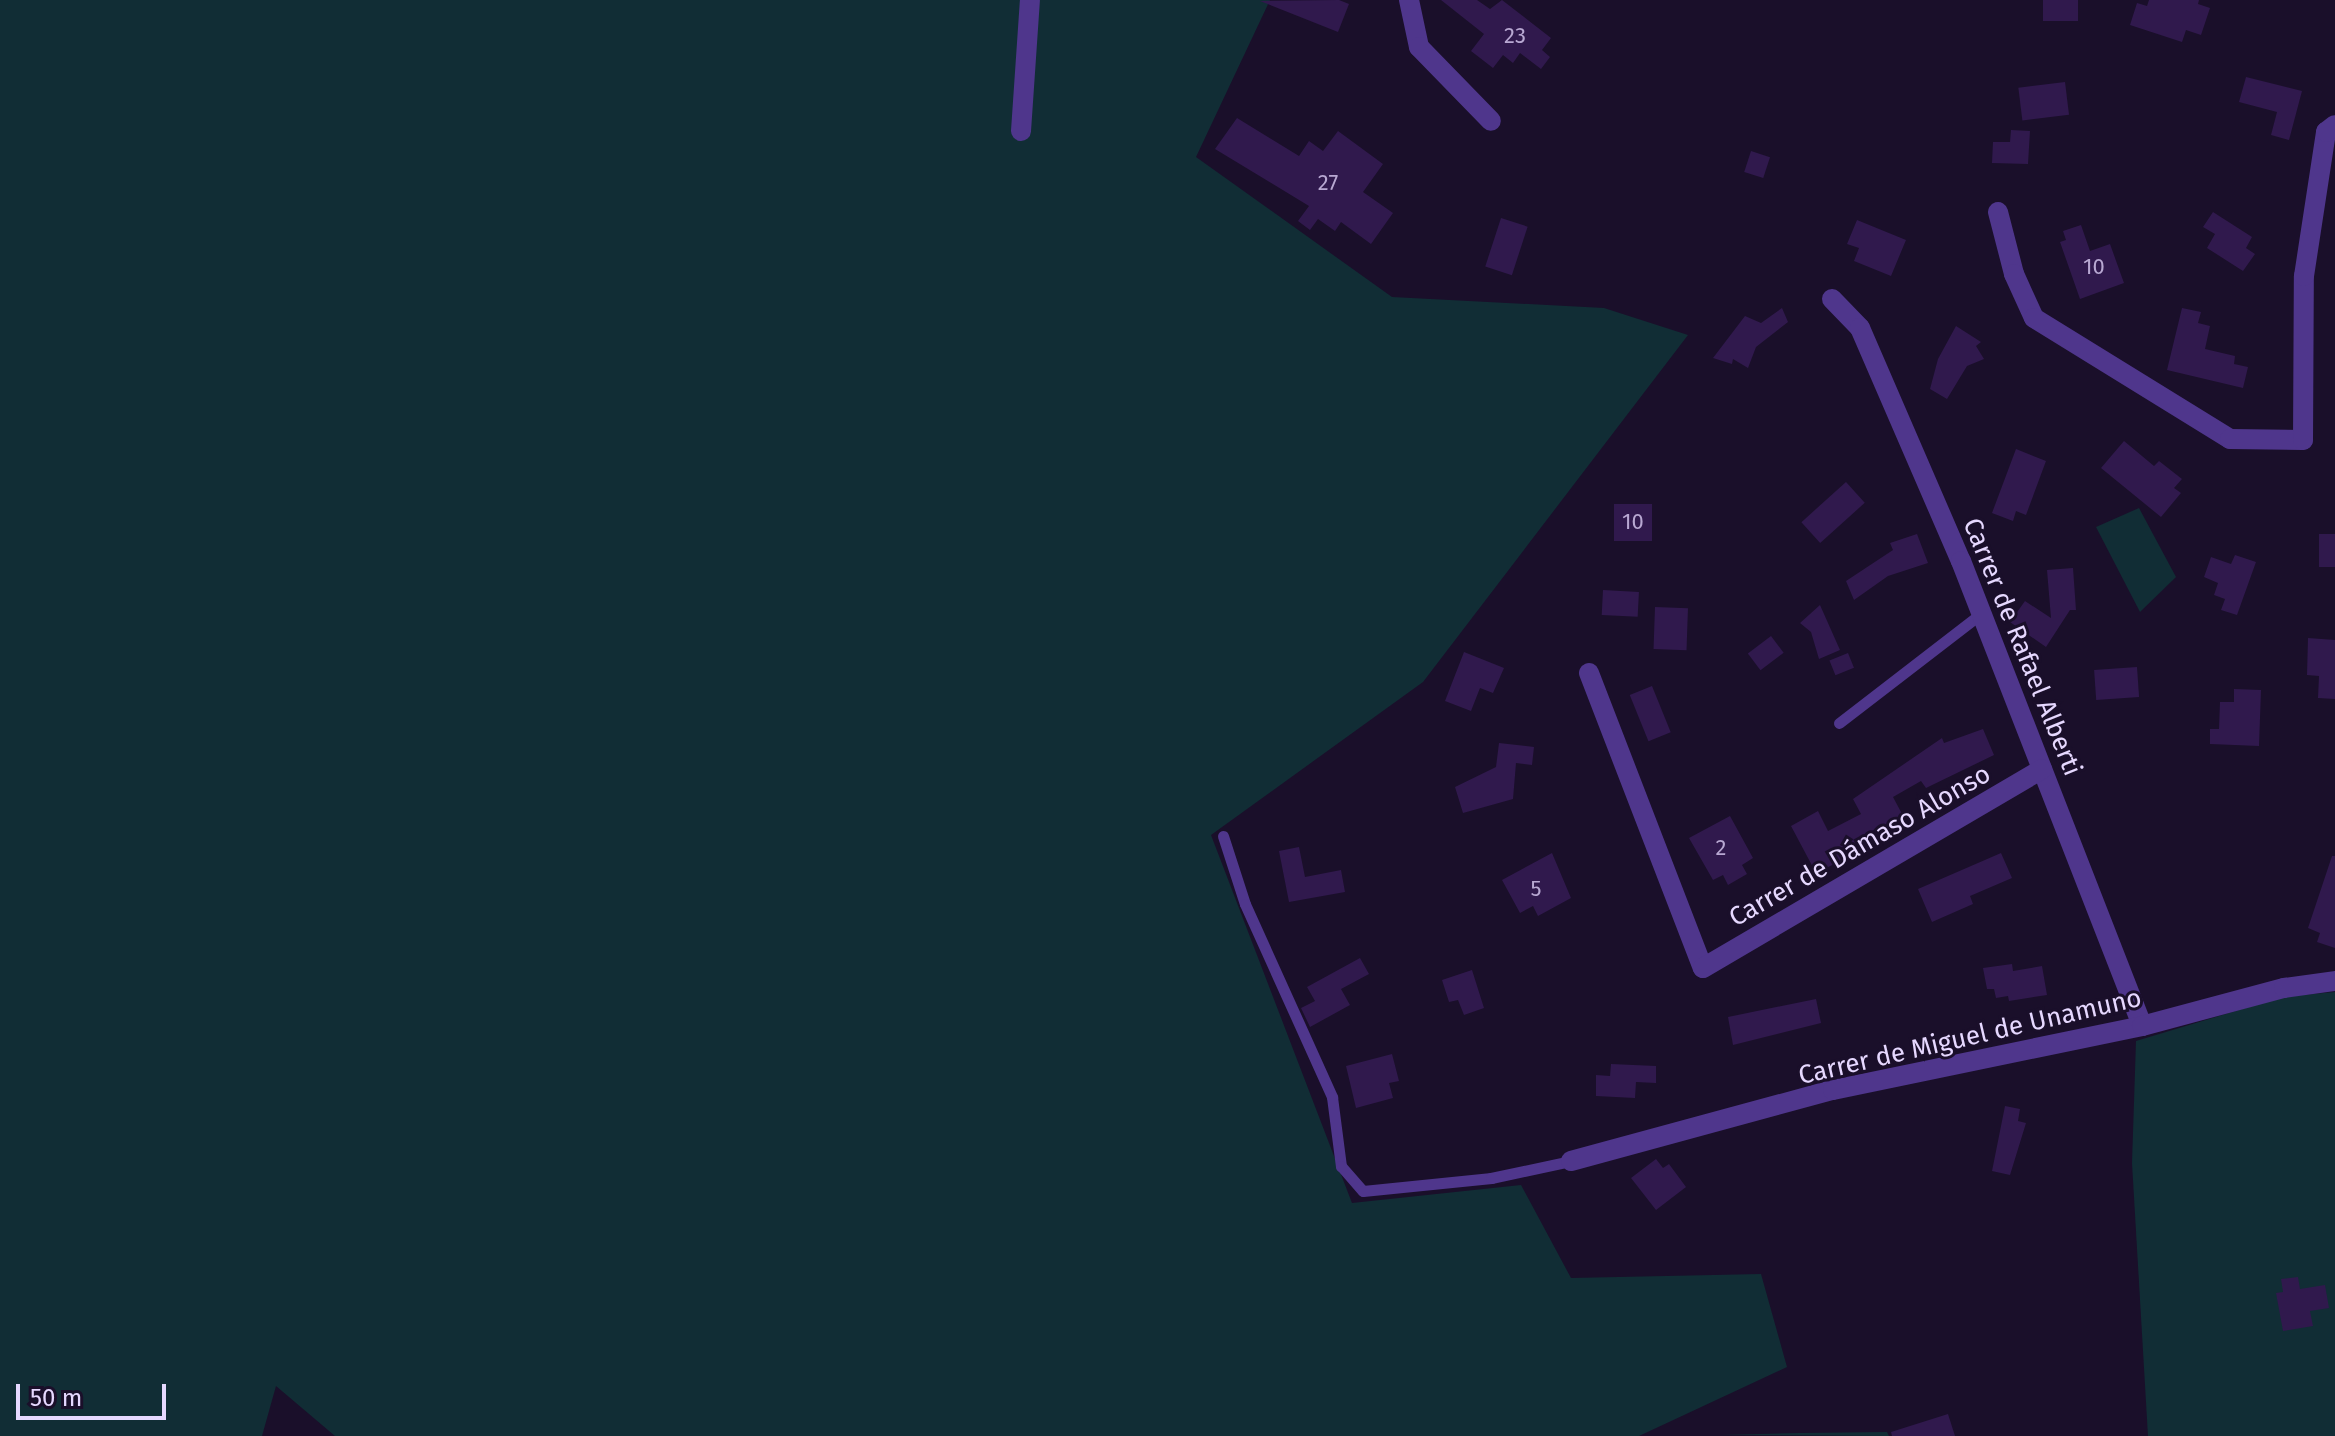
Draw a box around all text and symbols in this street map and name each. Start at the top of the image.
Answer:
house number: 23 [1504,23,1526,49]
house number: 27 [1318,170,1338,196]
house number: 10 [2083,254,2105,280]
house number: 10 [1622,509,1644,535]
street label: Carrer de Rafael Alberti [1956,514,2088,780]
street label: Carrer de Dámaso Alonso [1724,758,1996,934]
house number: 2 [1716,835,1726,861]
house number: 5 [1530,876,1542,902]
street label: Carrer de Miguel de Unamuno [1795,982,2145,1092]
scale bar [20,1368,170,1418]
text: 50 m [30,1384,82,1412]

